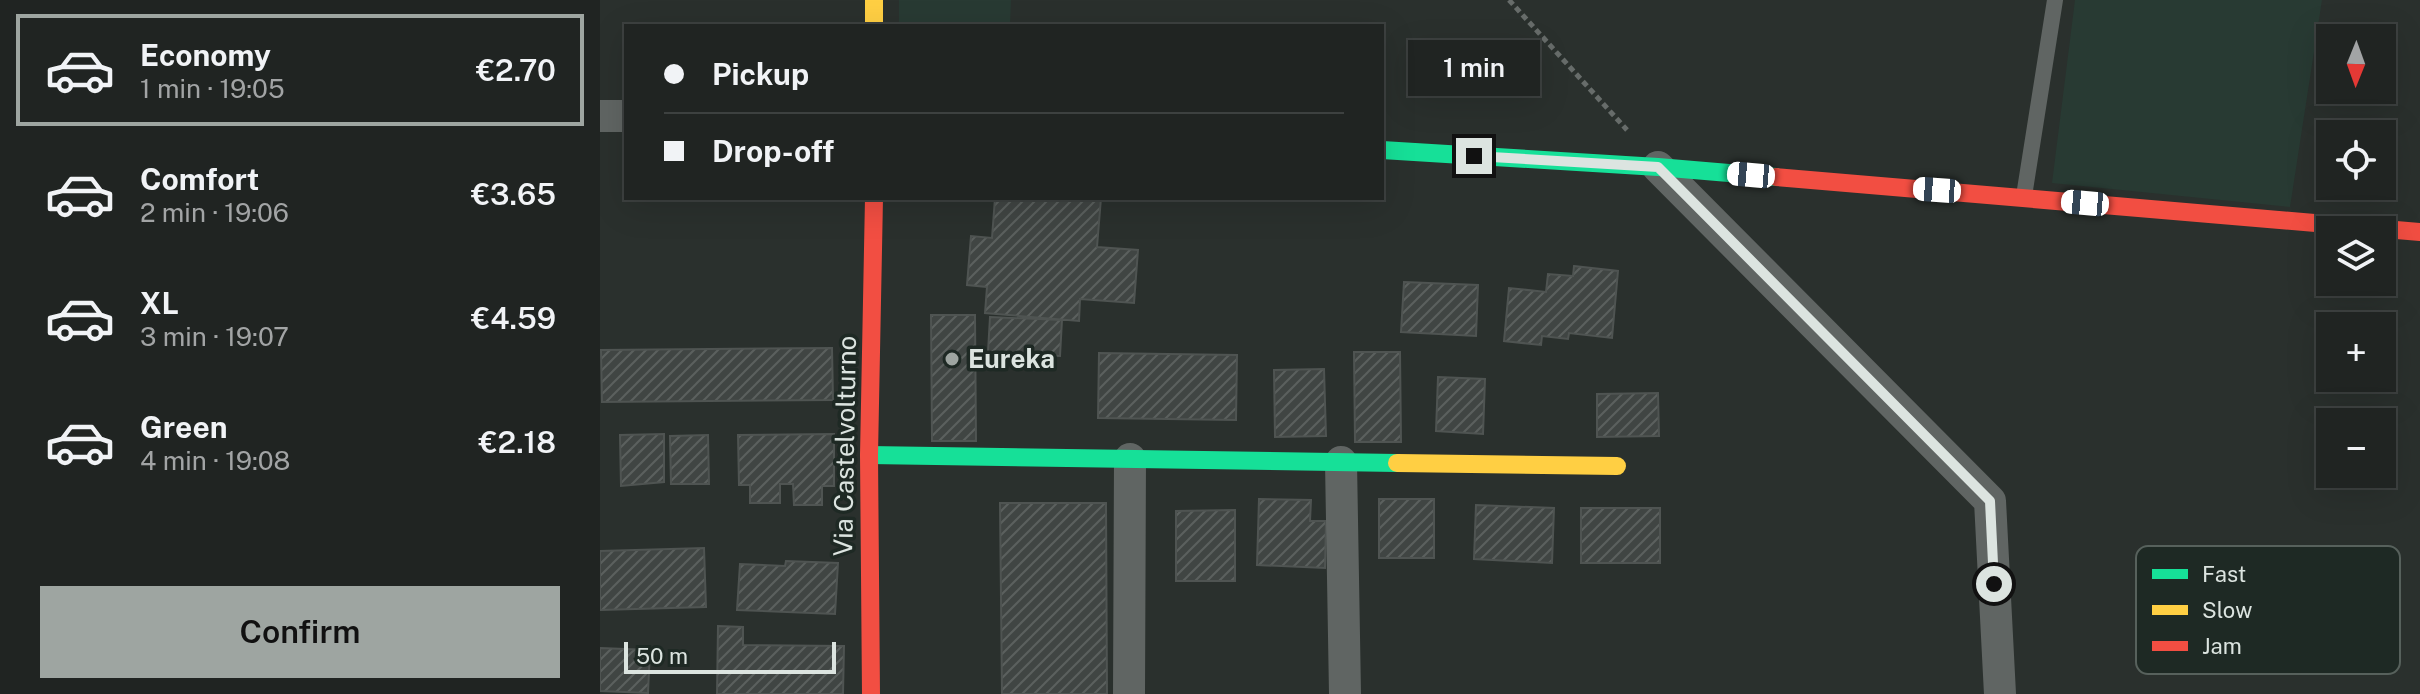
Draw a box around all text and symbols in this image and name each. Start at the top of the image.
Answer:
north arrow [2316,24,2396,104]
map controls [2316,24,2396,488]
icon: car [44,34,116,106]
text: Economy [140,37,271,73]
callout: 1 min [1408,40,1540,96]
text: €2.70 [476,52,556,88]
text: 1 min [1443,52,1505,83]
text: Pickup [712,56,809,92]
text: 1 min · 19:05 [140,73,285,104]
button: locate [2316,120,2396,200]
text: Drop-off [712,133,834,169]
route end [1456,138,1492,174]
icon: car [44,158,116,230]
text: Comfort [140,161,259,197]
car [1726,161,1776,189]
text: €3.65 [471,176,556,212]
car [1912,176,1962,204]
car [2060,189,2110,217]
text: 2 min · 19:06 [140,197,289,228]
button: layers [2316,216,2396,296]
icon: car [44,282,116,354]
text: XL [140,285,179,321]
text: €4.59 [471,300,556,336]
button: + [2316,312,2396,392]
text: 3 min · 19:07 [140,321,289,352]
street label: Via Castelvolturno [827,335,862,557]
place label: Eureka [968,343,1055,374]
marker: Eureka [943,350,961,368]
icon: car [44,406,116,478]
button: − [2316,408,2396,488]
text: Green [140,409,227,445]
text: €2.18 [479,424,556,460]
text: 4 min · 19:08 [140,445,290,476]
legend [2136,546,2400,674]
text: Fast [2202,561,2246,587]
route start [1976,566,2012,602]
button: Confirm [40,586,560,678]
text: Slow [2202,597,2252,623]
text: Jam [2202,633,2242,659]
scale bar [624,638,836,674]
text: 50 m [636,643,688,669]

